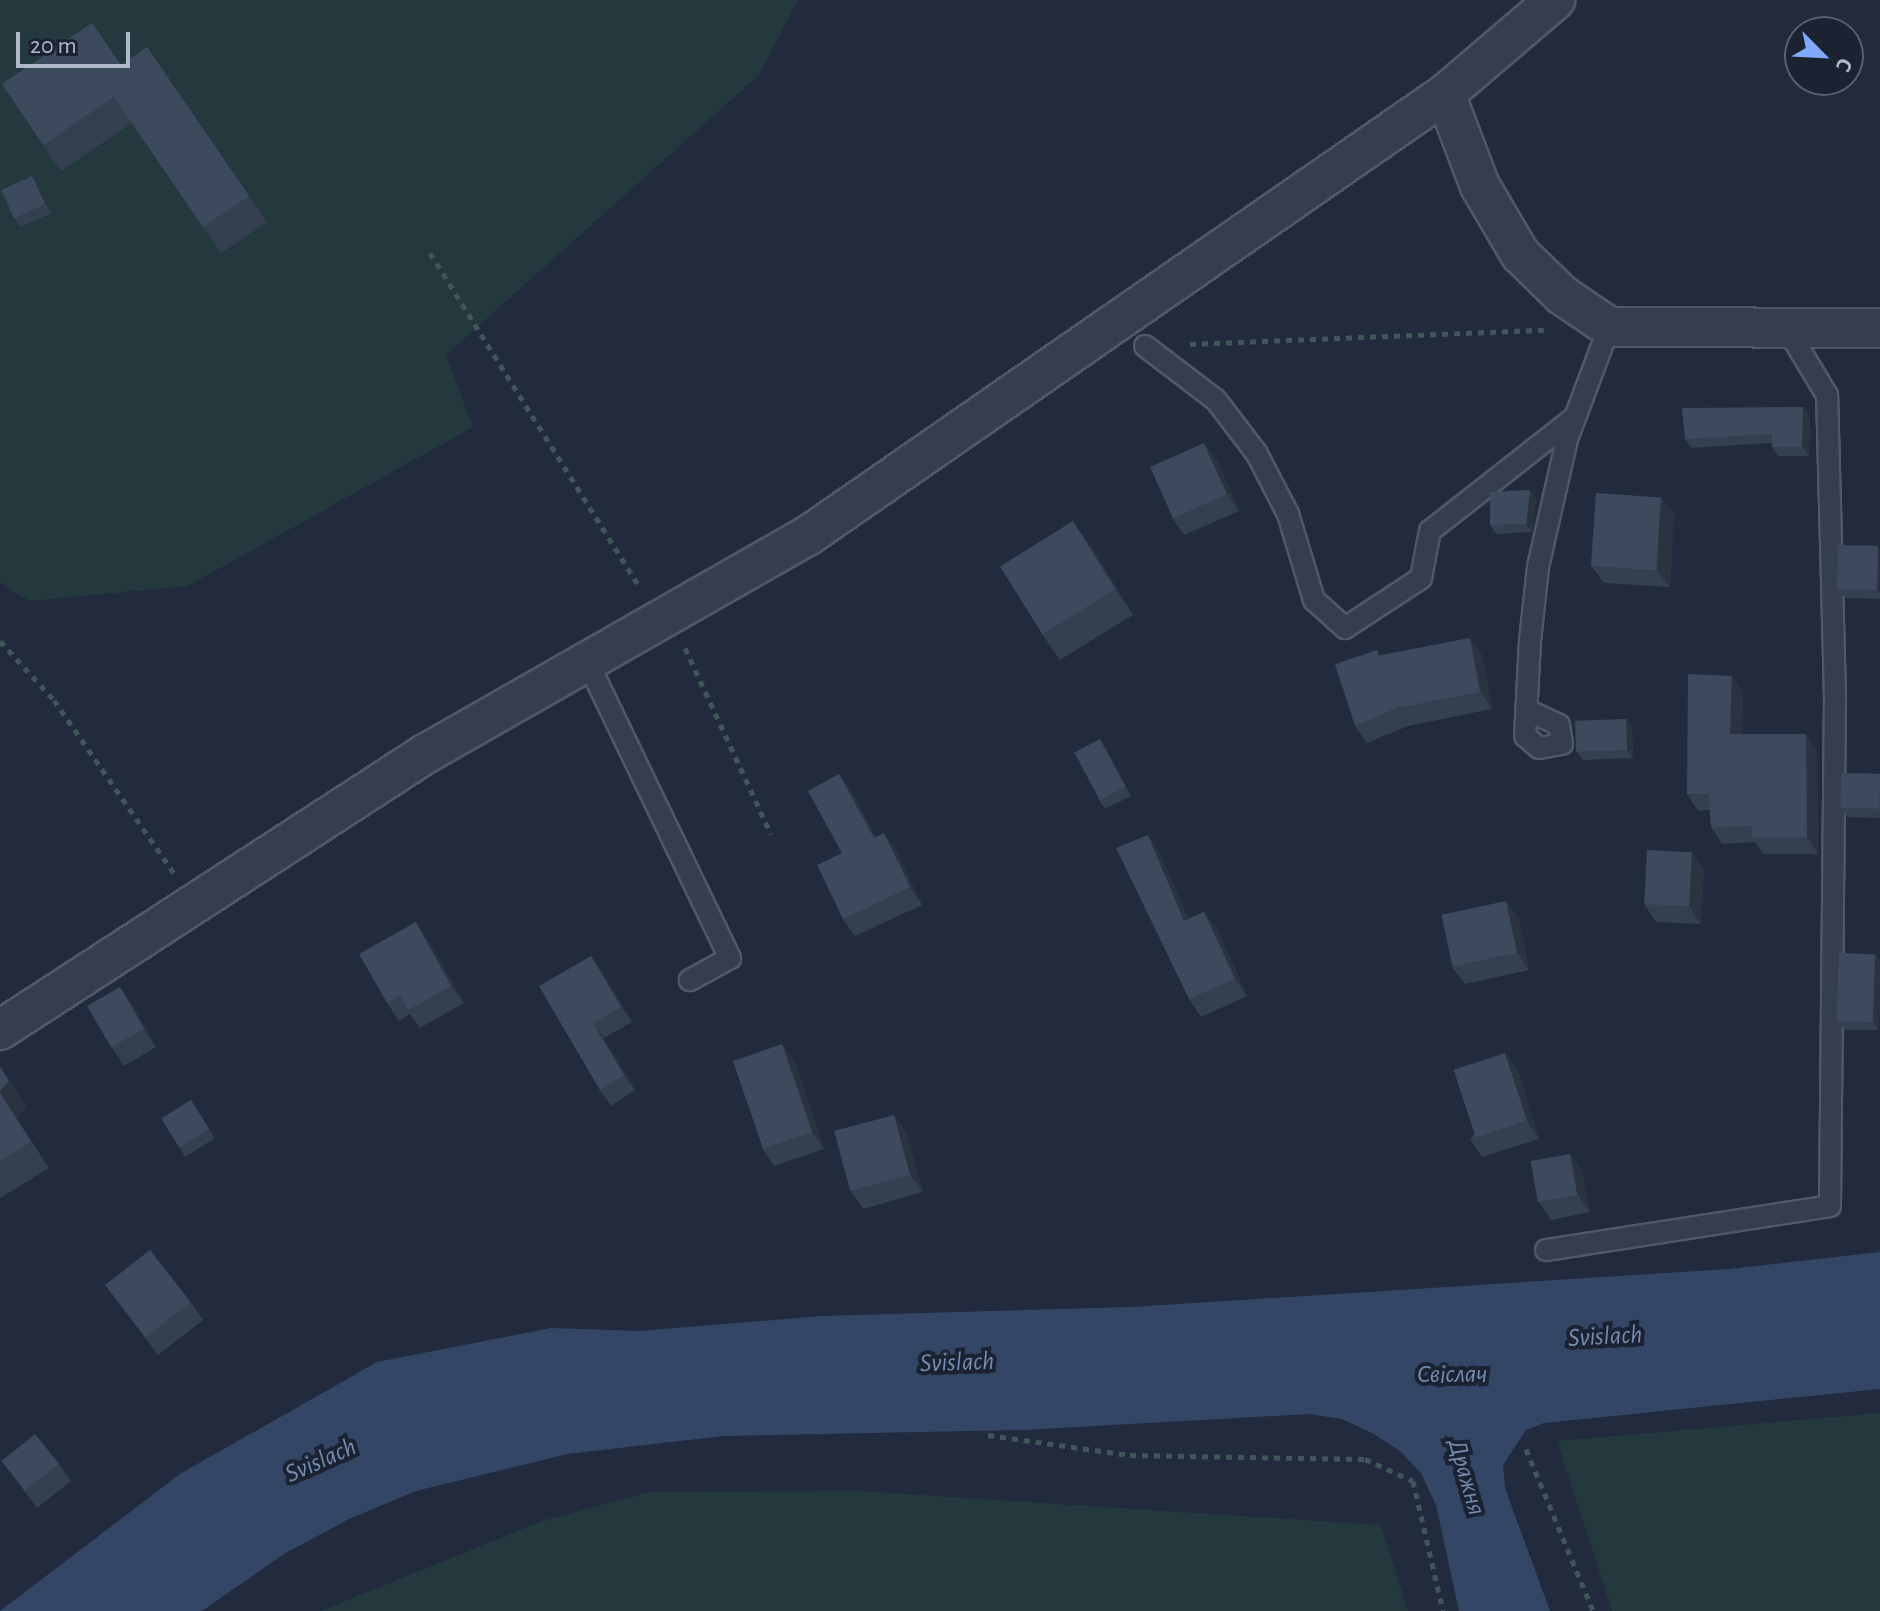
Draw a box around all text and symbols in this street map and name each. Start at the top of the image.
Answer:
scale bar [20,16,134,66]
north arrow [1784,16,1864,96]
text: 20 m [30,34,77,58]
text: С [1832,55,1857,75]
water label: Svislach [1567,1319,1643,1355]
water label: Svislach [919,1346,995,1380]
water label: Свіслач [1417,1359,1487,1391]
water label: Svislach [281,1432,361,1490]
water label: Дражня [1440,1435,1492,1519]

